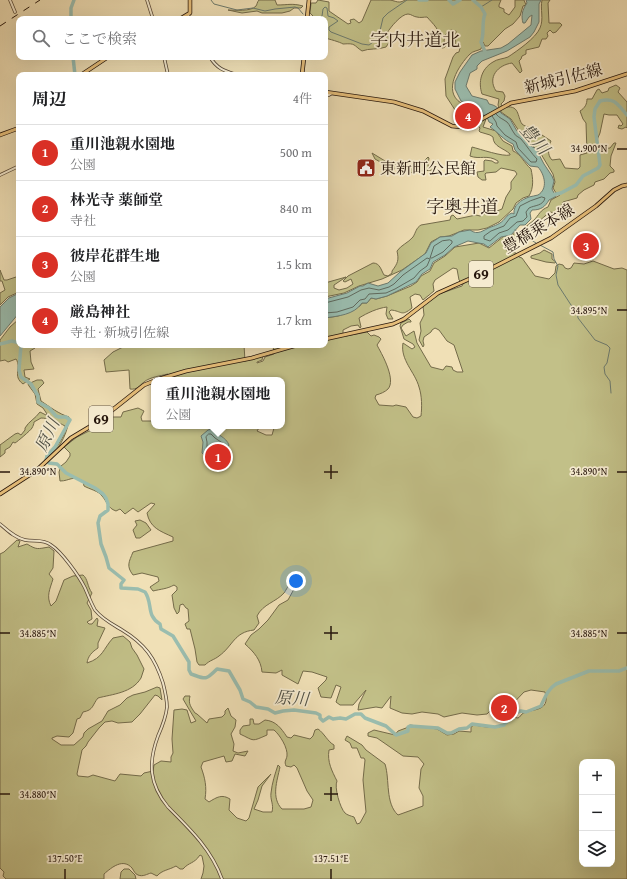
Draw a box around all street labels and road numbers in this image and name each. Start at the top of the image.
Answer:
street label: 新城引佐線 [521,57,605,99]
street label: 豊橋乗本線 [498,197,578,259]
road number: 69 [469,261,493,287]
road number: 69 [89,406,113,432]

